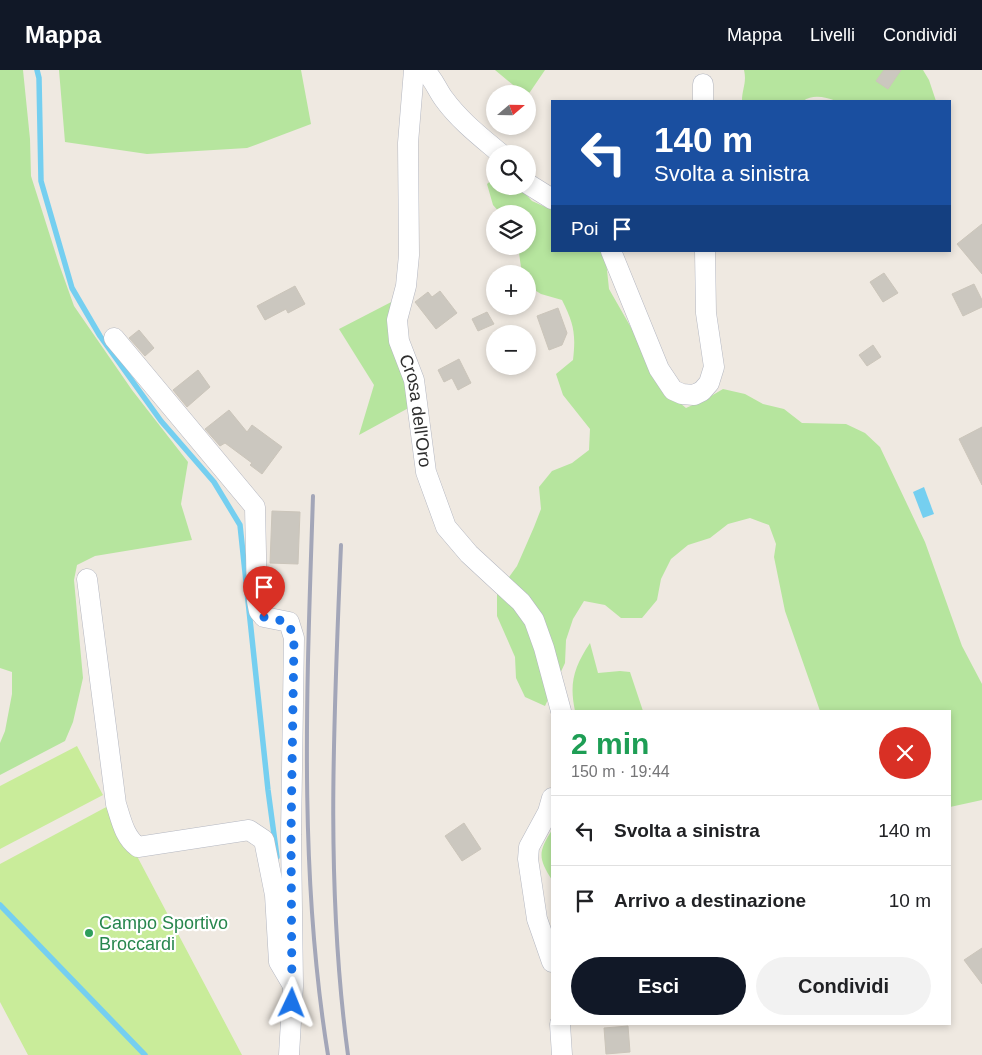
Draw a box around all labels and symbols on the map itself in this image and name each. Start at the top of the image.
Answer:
north arrow [486,85,536,135]
street label: Crosa dell'Oro [395,351,435,468]
pin [243,566,285,617]
place label: Campo Sportivo Broccardi [99,913,228,954]
marker: Campo Sportivo Broccardi [83,927,95,939]
position arrow [265,976,317,1028]

